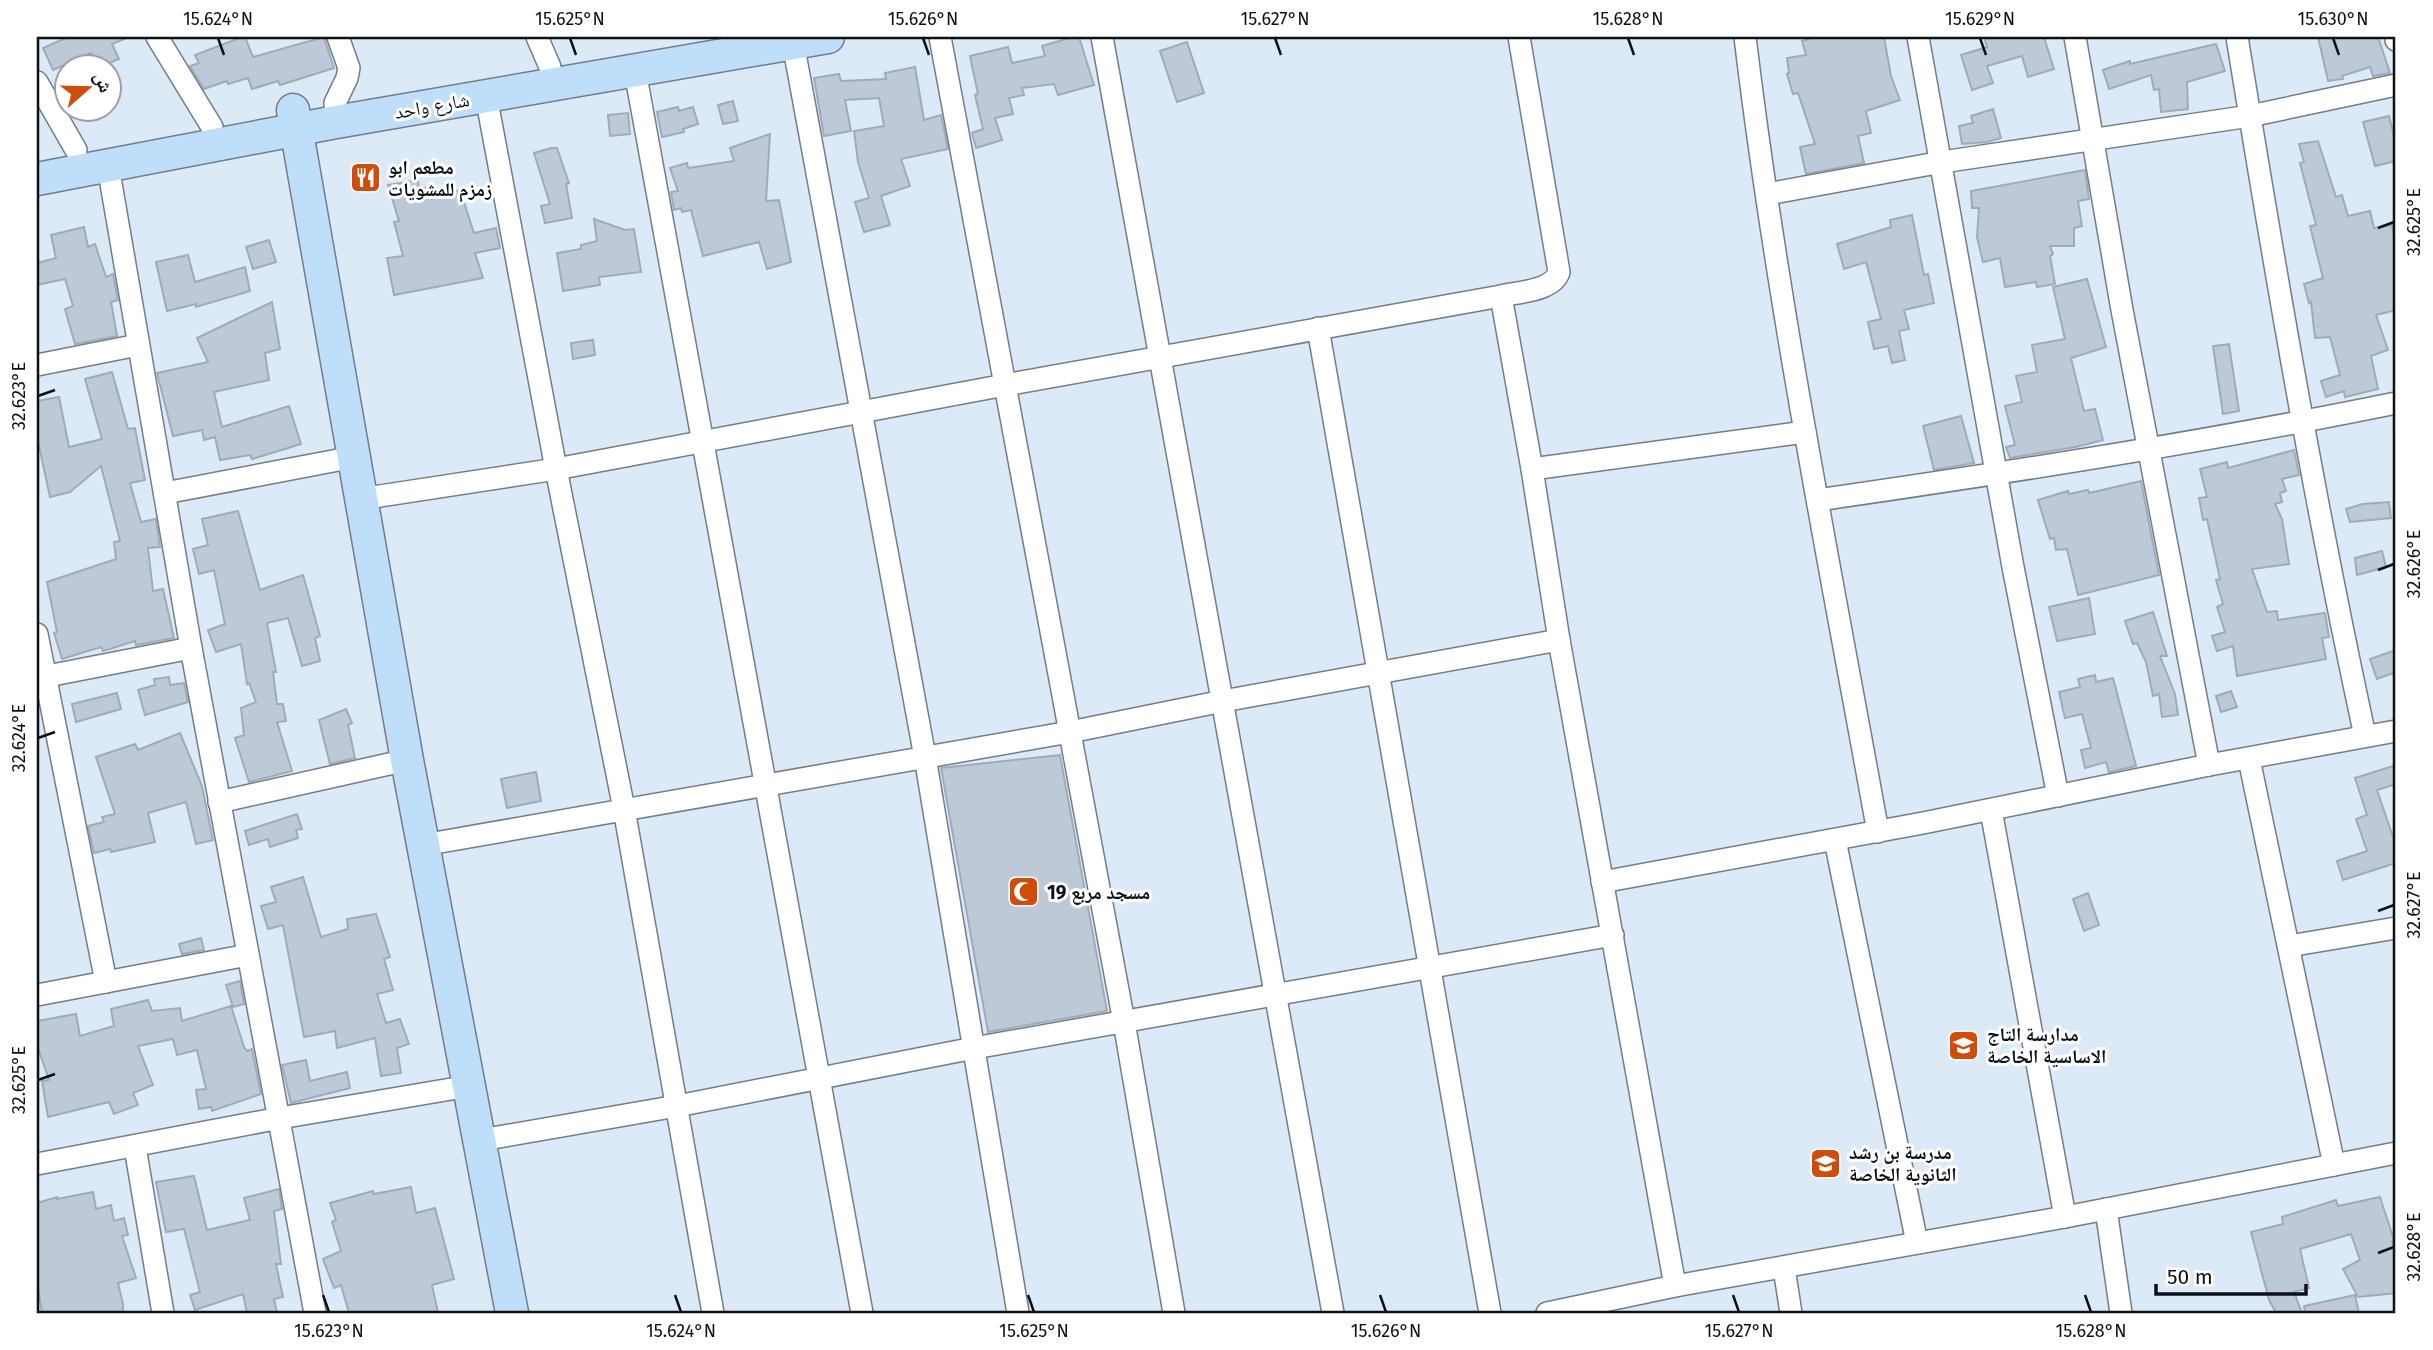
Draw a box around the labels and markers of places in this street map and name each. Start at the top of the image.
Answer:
place label: مطعم ابو زمزم للمشويات [388,156,492,203]
restaurant icon: مطعم ابو زمزم للمشويات [348,161,382,195]
mosque icon: مسجد مربع 19 [1007,875,1041,909]
place label: مسجد مربع 19 [1047,881,1150,905]
place label: مدارسة التاج الاساسية الخاصة [1987,1023,2106,1068]
school or university icon: مدارسة التاج الاساسية الخاصة [1947,1028,1981,1062]
place label: مدرسة بن رشد الثانوية الخاصة [1849,1141,1957,1186]
school or university icon: مدرسة بن رشد الثانوية الخاصة [1809,1146,1843,1180]

